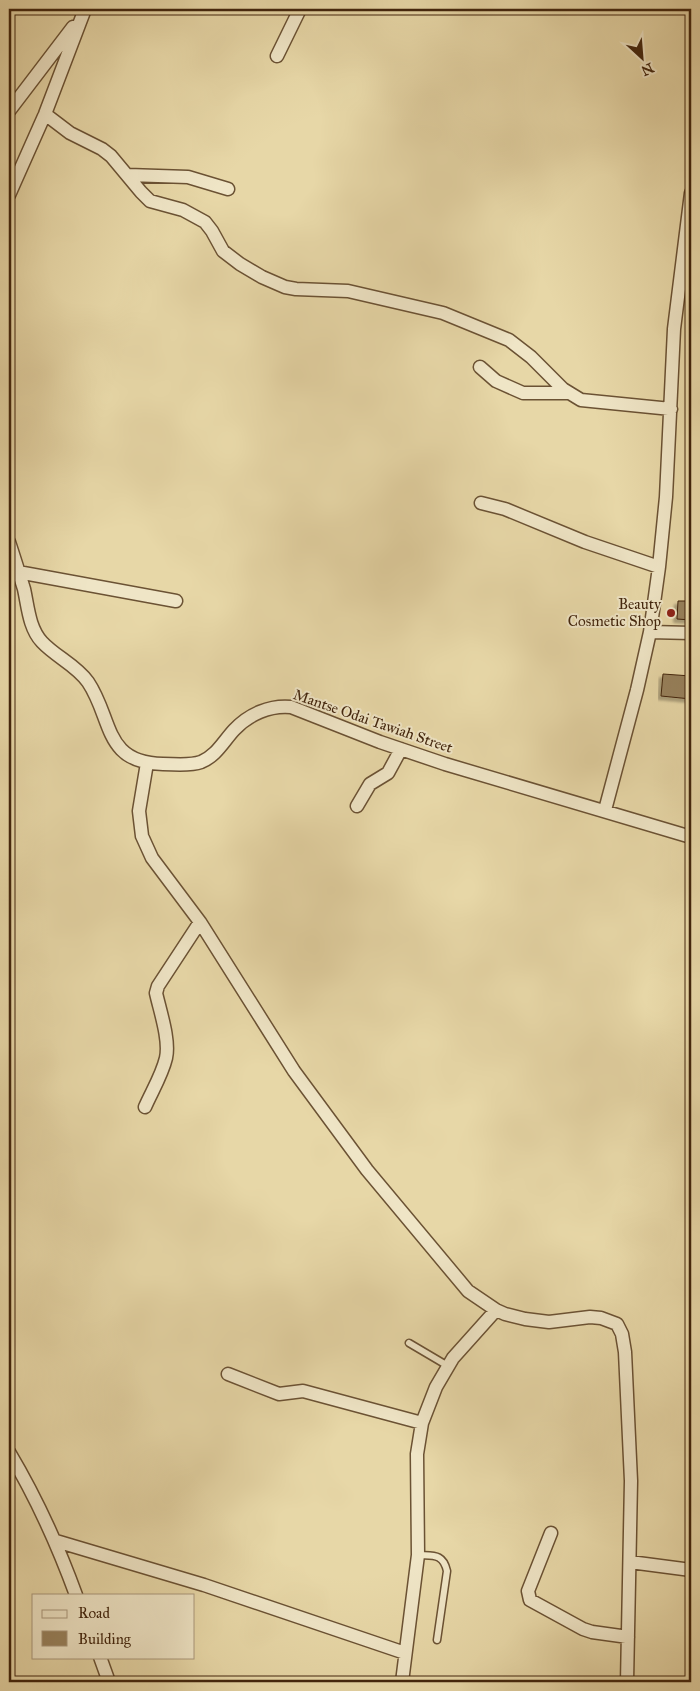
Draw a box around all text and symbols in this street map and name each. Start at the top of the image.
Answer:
north arrow [618,32,668,82]
text: N [638,59,657,80]
place label: Beauty Cosmetic Shop [568,595,662,630]
marker: Beauty Cosmetic Shop [665,607,677,619]
street label: Mantse Odai Tawiah Street [291,685,456,757]
legend [32,1594,195,1658]
text: Road [78,1604,110,1622]
text: Building [78,1630,132,1648]

